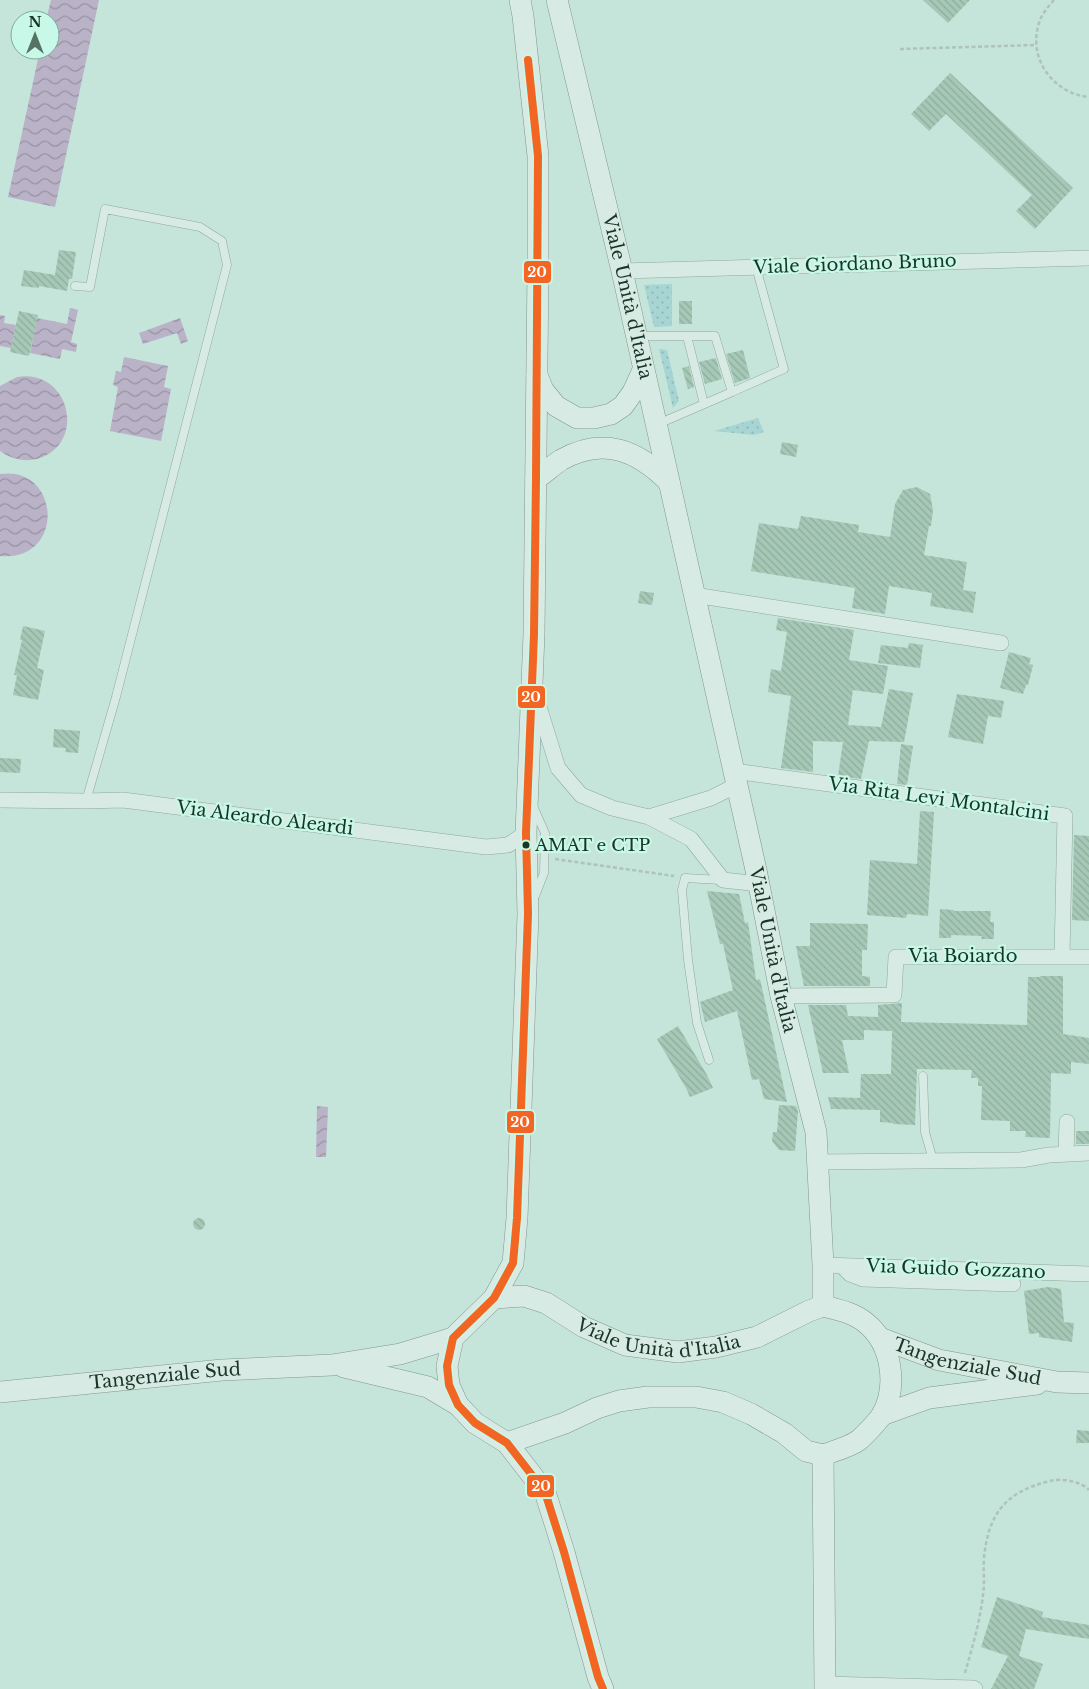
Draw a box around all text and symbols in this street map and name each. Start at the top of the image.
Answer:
north arrow [10,10,60,60]
text: N [28,13,42,31]
street label: Viale Unità d'Italia [598,211,657,381]
street label: Viale Giordano Bruno [752,249,957,279]
line badge: 20 [523,260,552,284]
text: 20 [527,263,547,281]
line badge: 20 [517,685,546,709]
text: 20 [521,688,541,706]
street label: Via Rita Levi Montalcini [826,772,1051,825]
street label: Via Aleardo Aleardi [174,796,355,840]
place label: AMAT e CTP [534,835,650,856]
marker: AMAT e CTP [521,840,531,850]
street label: Viale Unità d'Italia [744,864,801,1035]
street label: Via Boiardo [907,945,1018,967]
line badge: 20 [506,1110,535,1134]
text: 20 [510,1113,530,1131]
street label: Via Guido Gozzano [865,1255,1046,1283]
street label: Viale Unità d'Italia [571,1313,743,1363]
street label: Tangenziale Sud [890,1333,1043,1390]
street label: Tangenziale Sud [89,1358,241,1394]
line badge: 20 [526,1474,555,1498]
text: 20 [531,1477,551,1495]

